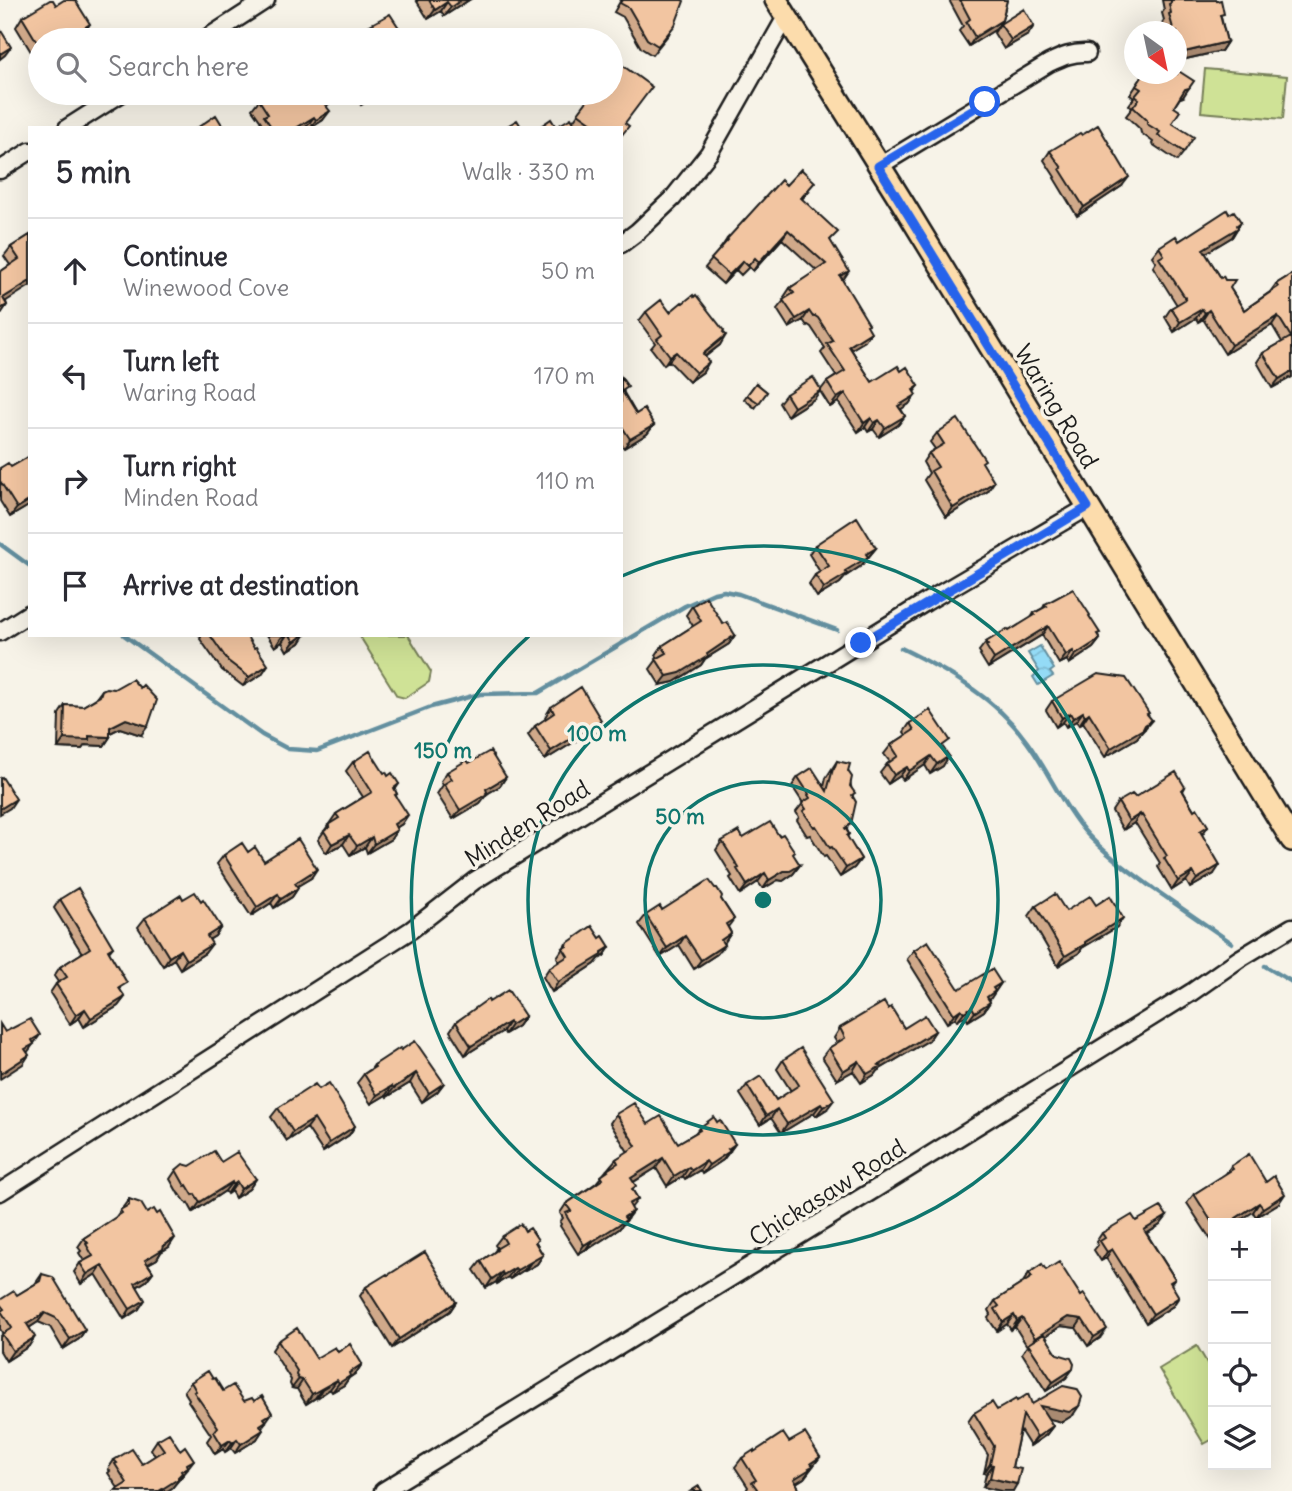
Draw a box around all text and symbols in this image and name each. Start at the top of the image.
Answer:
north arrow [1124,21,1187,84]
search box [28,28,623,105]
icon: search [52,48,90,86]
text: Search here [108,50,249,83]
route start [969,86,1000,117]
text: 5 min [56,153,131,191]
text: Walk · 330 m [462,157,595,186]
text: Continue [123,240,228,273]
icon: ahead [56,252,94,290]
text: 50 m [541,256,595,285]
text: Winewood Cove [123,273,289,302]
street label: Waring Road [1008,339,1106,473]
text: Turn left [123,345,219,378]
icon: left [56,357,94,395]
text: 170 m [534,361,595,390]
text: Waring Road [123,378,256,407]
text: Turn right [123,450,236,483]
icon: right [56,462,94,500]
text: 110 m [536,466,595,495]
text: Minden Road [123,483,259,512]
icon: arrive [56,567,94,605]
text: Arrive at destination [123,569,359,602]
route end [845,627,876,658]
text: 100 m [567,720,627,747]
text: 150 m [414,737,472,764]
street label: Minden Road [459,773,595,873]
text: 50 m [655,803,705,830]
centre of rings [751,888,775,912]
street label: Chickasaw Road [743,1132,911,1252]
map controls [1208,1218,1271,1470]
button: + [1208,1218,1271,1281]
button: − [1208,1281,1271,1344]
button: locate [1208,1344,1271,1407]
button: layers [1208,1407,1271,1470]

